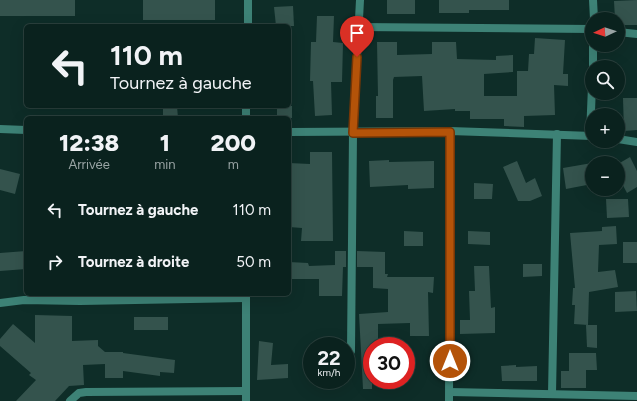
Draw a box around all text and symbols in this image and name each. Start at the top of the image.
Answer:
north arrow [585,12,625,52]
map controls [585,12,625,196]
pin [340,16,374,57]
icon: arrive [346,22,368,44]
text: 110 m [110,38,183,72]
icon: left [44,40,96,92]
button: search [585,60,625,100]
text: Tournez à gauche [110,72,252,94]
button: + [585,108,625,148]
text: 12:38 [59,128,119,157]
text: 1 [160,128,170,157]
text: 200 [211,128,256,157]
button: − [585,156,625,196]
text: Arrivée [68,157,110,172]
text: min [154,157,176,172]
text: m [228,157,239,172]
icon: left [44,199,66,221]
text: Tournez à gauche [78,201,198,219]
text: 110 m [233,201,271,219]
icon: right [44,251,66,273]
text: Tournez à droite [78,253,189,271]
text: 50 m [236,253,271,271]
speed limit sign: 30 [363,337,415,389]
position arrow [429,340,471,382]
text: 22 [317,346,341,370]
text: km/h [318,366,340,379]

